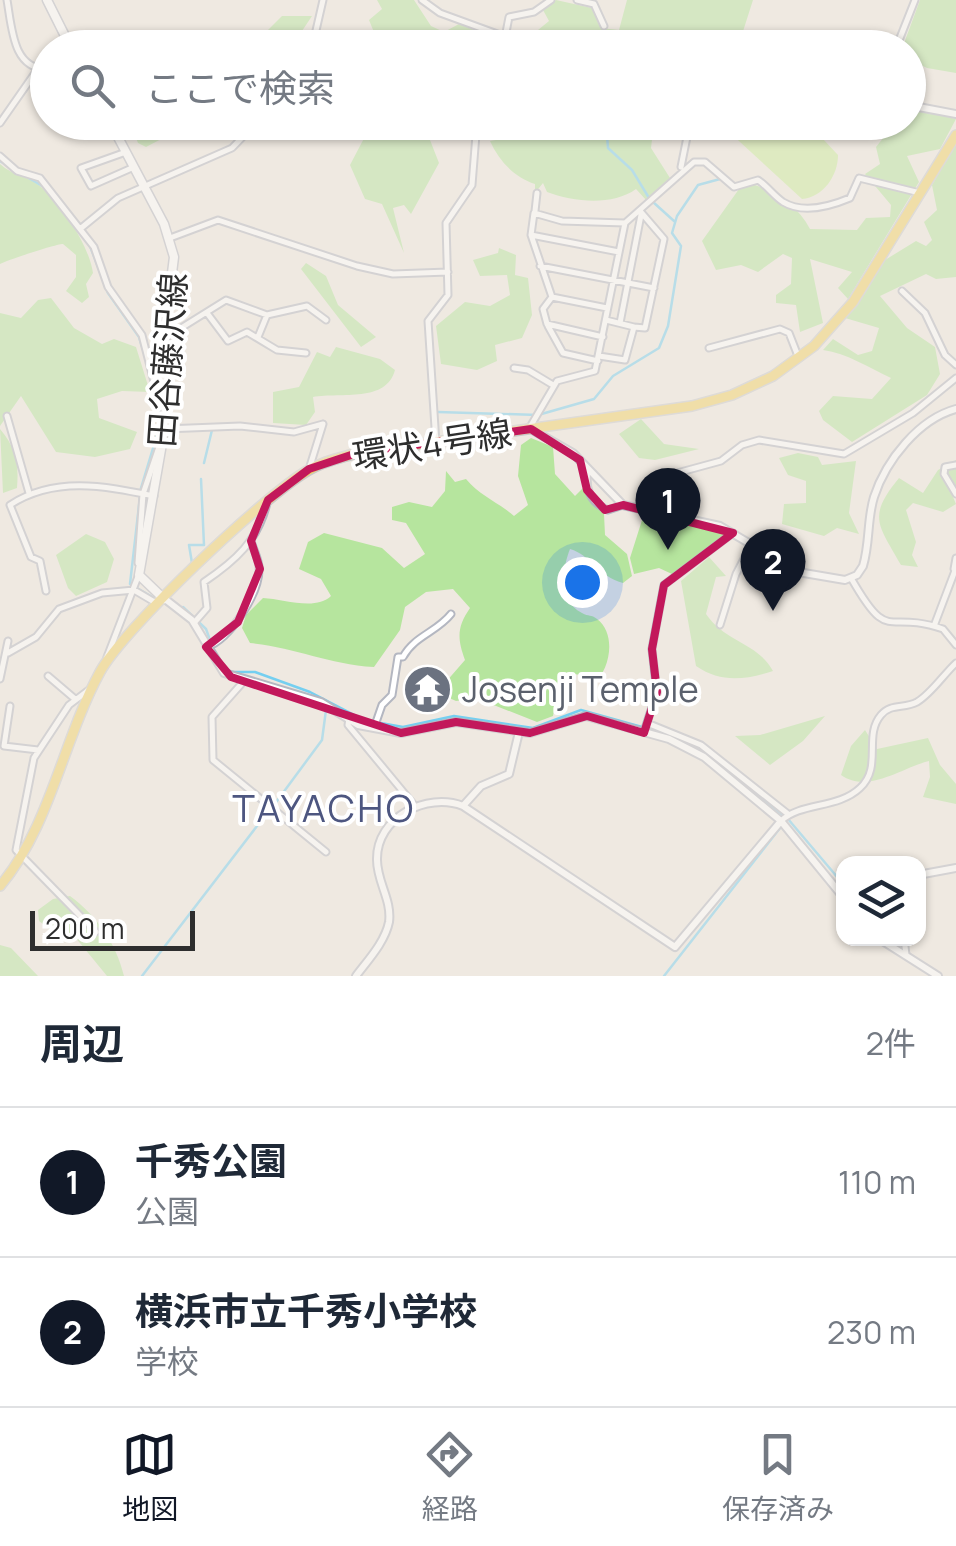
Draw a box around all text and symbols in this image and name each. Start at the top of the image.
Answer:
search box [30,30,926,140]
icon: search [65,58,120,113]
text: ここで検索 [145,61,335,113]
street label: 田谷藤沢線 [137,271,197,449]
street label: 環状4号線 [349,408,515,480]
pin: 1 [636,468,700,550]
pin: 2 [740,528,806,611]
your location [557,557,608,608]
temple icon: Josenji Temple [401,663,453,715]
place label: Josenji Temple [462,665,699,713]
district label: TAYACHO [232,781,416,833]
map controls [836,856,926,946]
button: layers [836,856,926,946]
scale bar [30,906,195,950]
text: 200 m [45,909,124,947]
text: 周辺 [40,1014,124,1072]
text: 2件 [866,1021,916,1065]
text: 千秀公園 [135,1134,287,1186]
text: 1 [65,1160,80,1204]
text: 110 m [838,1160,916,1204]
text: 公園 [135,1189,199,1233]
text: 横浜市立千秀小学校 [135,1284,477,1336]
text: 2 [63,1310,82,1354]
text: 230 m [827,1310,916,1354]
text: 学校 [135,1339,199,1383]
tab: 地図 [122,1427,178,1527]
tab: 経路 [422,1427,478,1527]
tab: 保存済み [722,1427,834,1527]

